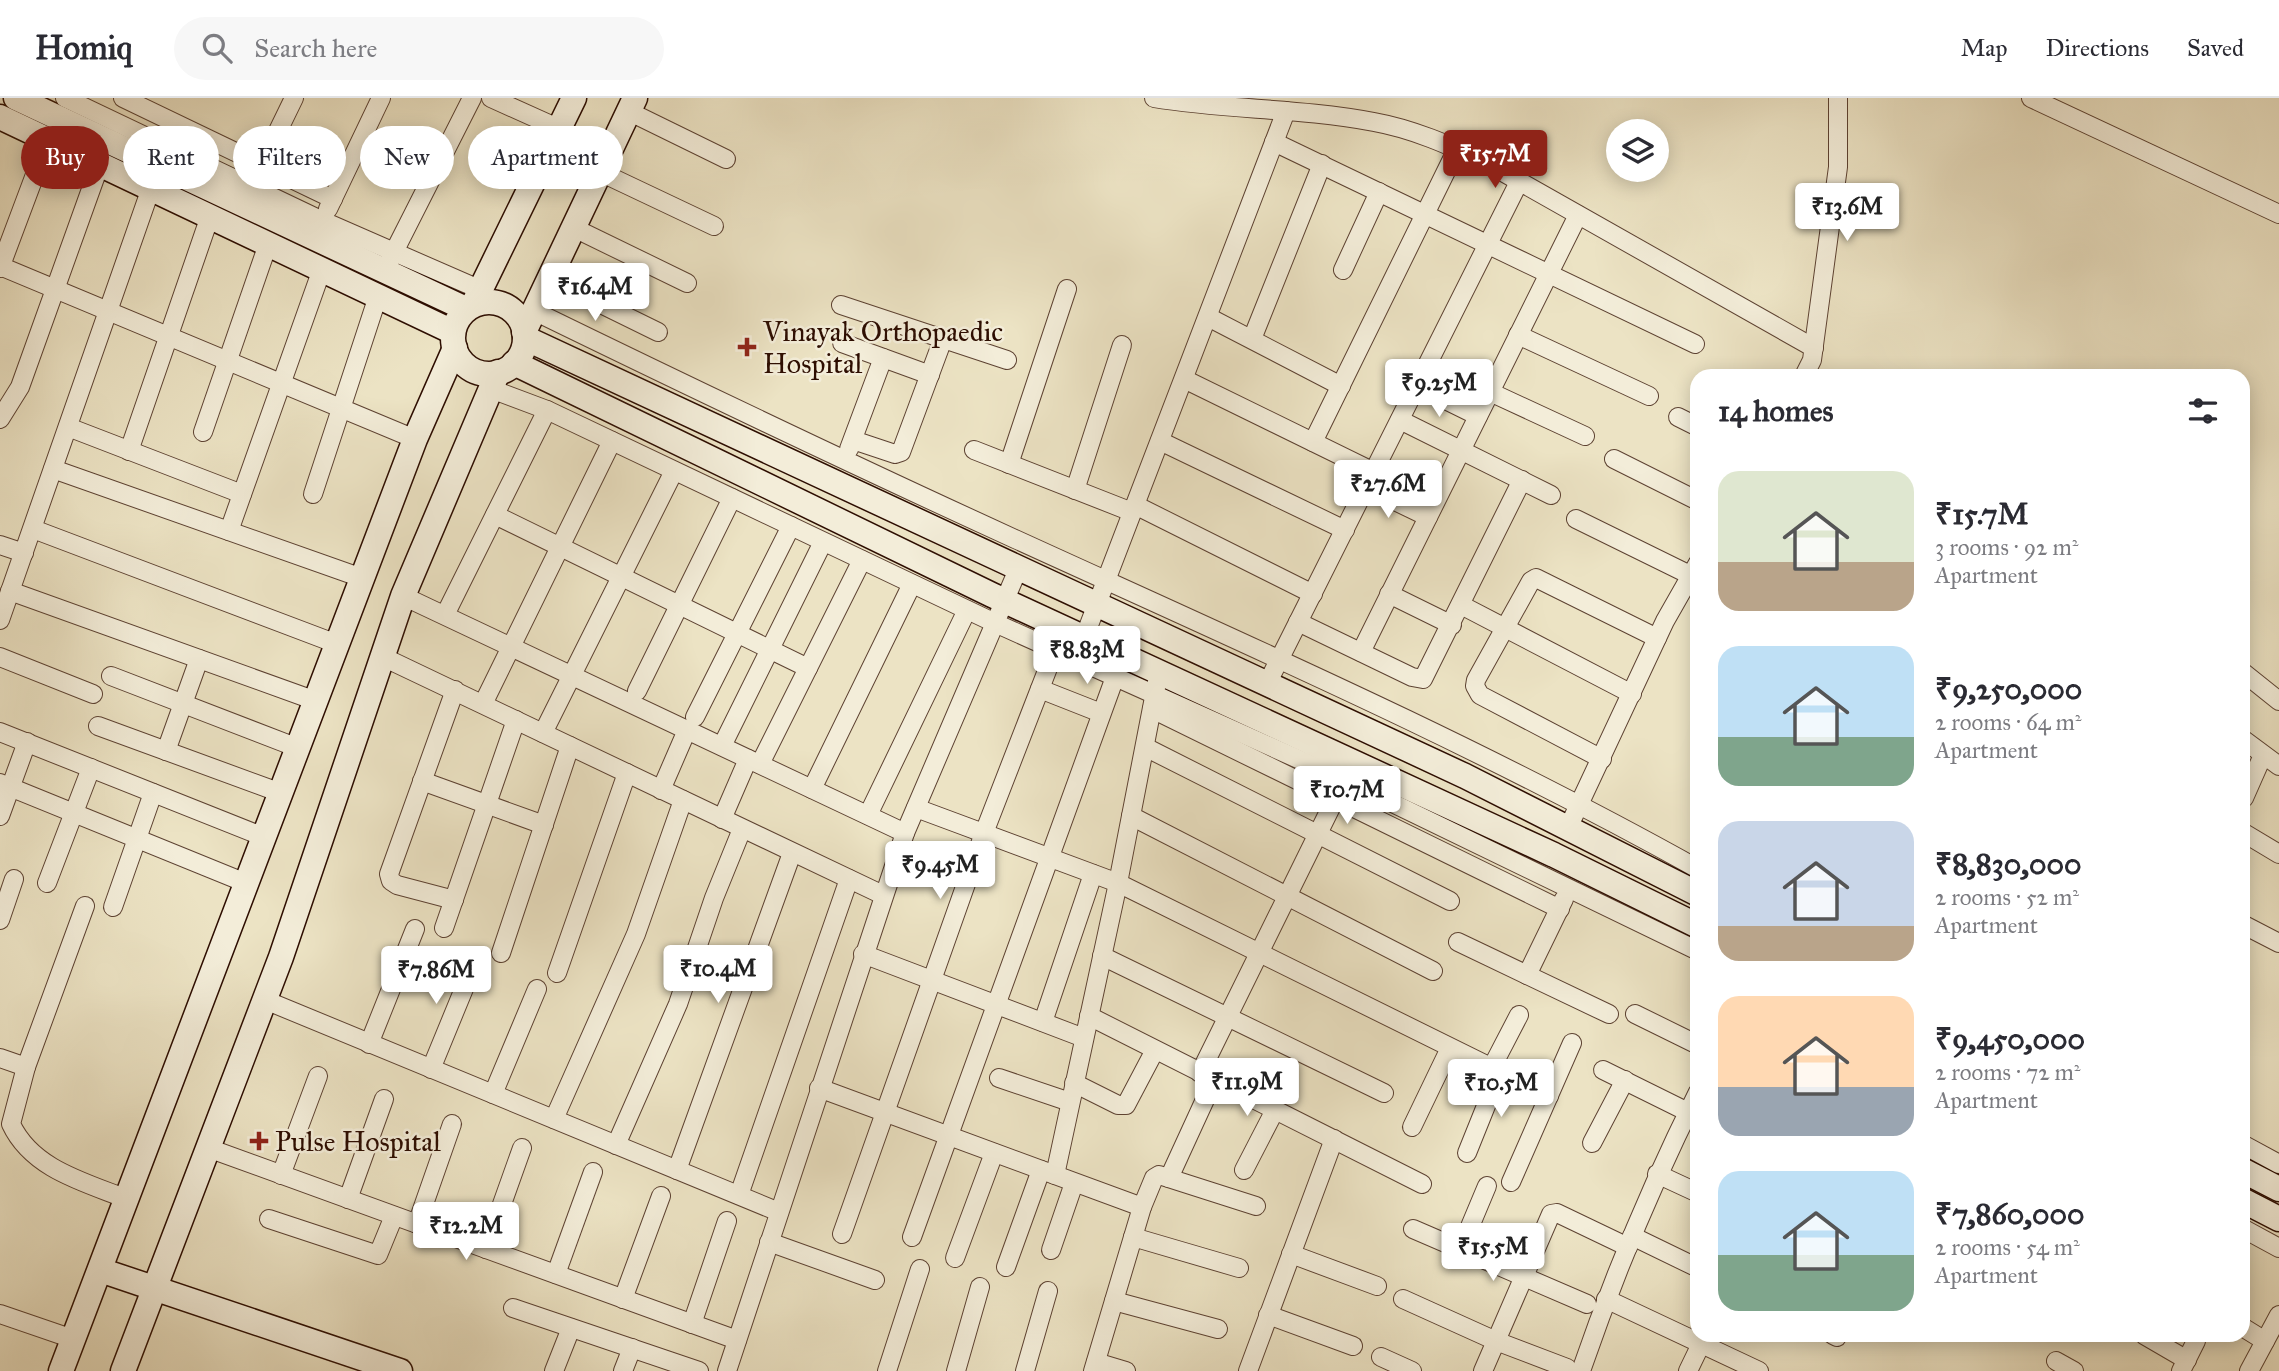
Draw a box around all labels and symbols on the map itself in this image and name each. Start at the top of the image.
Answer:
pin: ₹15.7M [1438,130,1552,190]
pin: ₹13.6M [1790,184,1904,243]
pin: ₹16.4M [538,264,652,323]
place label: Vinayak Orthopaedic Hospital [762,314,1003,381]
marker: Vinayak Orthopaedic Hospital [737,337,757,357]
pin: ₹9.25M [1382,360,1496,419]
pin: ₹27.6M [1331,460,1445,520]
pin: ₹8.83M [1030,626,1144,686]
pin: ₹10.7M [1290,766,1404,826]
pin: ₹9.45M [883,842,997,901]
pin: ₹7.86M [379,946,493,1006]
pin: ₹10.4M [661,946,775,1005]
pin: ₹11.9M [1190,1058,1304,1118]
pin: ₹10.5M [1444,1060,1558,1119]
place label: Pulse Hospital [275,1124,441,1159]
marker: Pulse Hospital [249,1131,269,1151]
pin: ₹12.2M [409,1202,523,1262]
pin: ₹15.5M [1436,1224,1550,1283]

